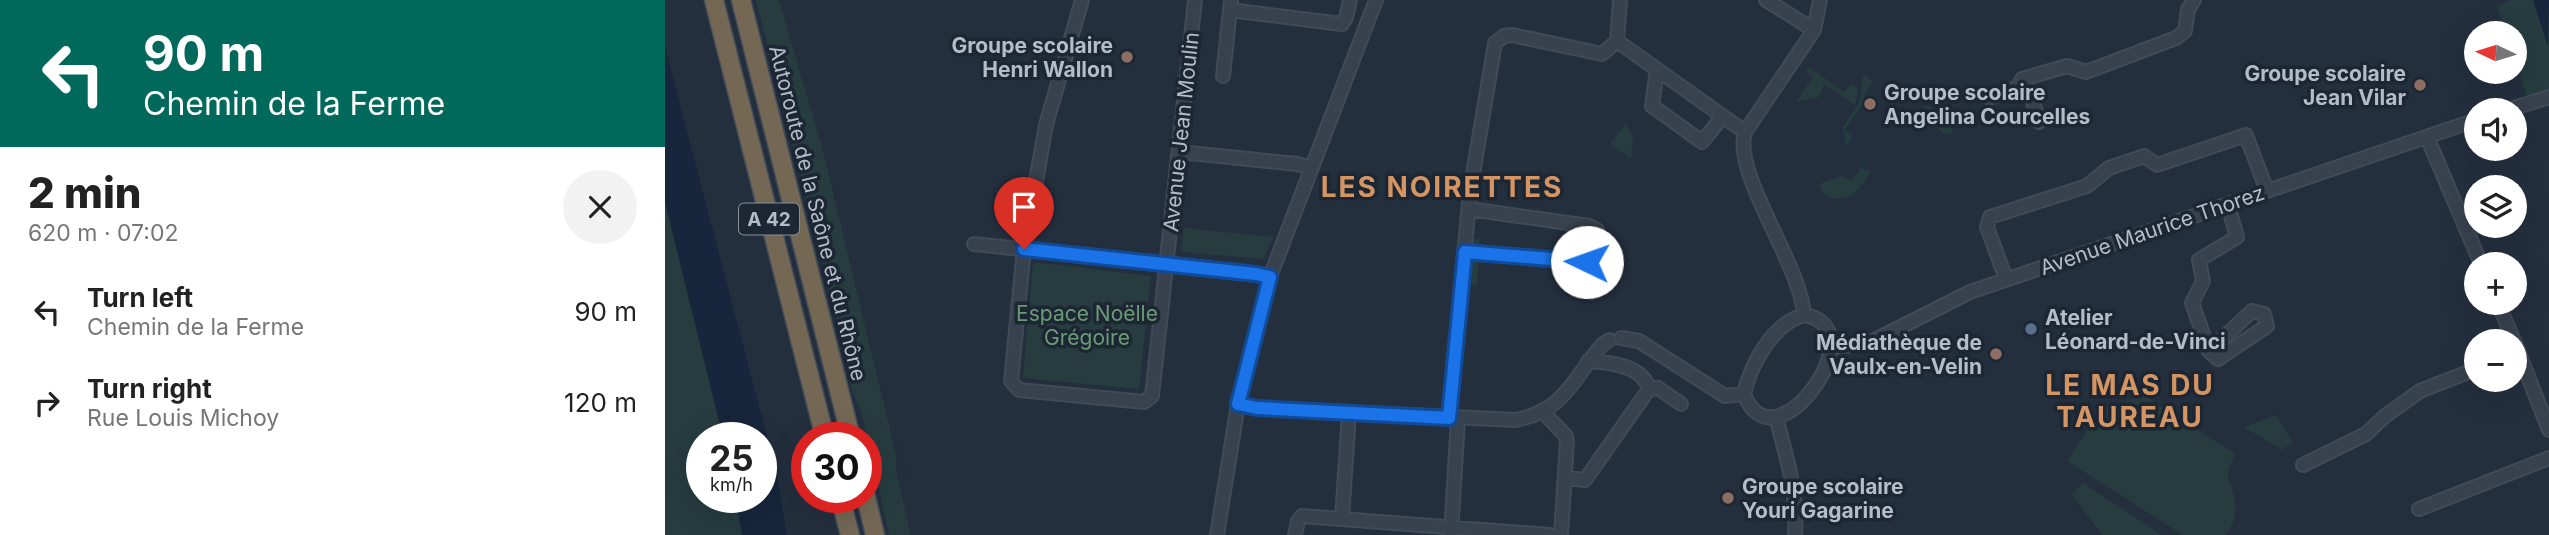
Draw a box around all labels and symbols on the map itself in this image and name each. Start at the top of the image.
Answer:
north arrow [2464,21,2527,84]
street label: Avenue Jean Moulin [1158,31,1204,233]
place label: Groupe scolaire Henri Wallon [951,33,1113,82]
street label: Autoroute de la Saône et du Rhône [764,43,872,383]
marker: Groupe scolaire Henri Wallon [1119,49,1135,65]
place label: Groupe scolaire Jean Vilar [2244,61,2406,110]
marker: Groupe scolaire Jean Vilar [2412,77,2428,93]
place label: Groupe scolaire Angelina Courcelles [1884,80,2090,129]
marker: Groupe scolaire Angelina Courcelles [1862,96,1878,112]
district label: LES NOIRETTES [1321,170,1563,204]
pin [994,177,1054,249]
street label: Avenue Maurice Thorez [2036,180,2268,280]
road number: A 42 [739,204,799,234]
position arrow [1550,225,1624,299]
park label: Espace Noëlle Grégoire [1016,301,1158,350]
place label: Atelier Léonard-de-Vinci [2045,305,2226,354]
marker: Atelier Léonard-de-Vinci [2023,321,2039,337]
place label: Médiathèque de Vaulx-en-Velin [1816,330,1982,379]
marker: Médiathèque de Vaulx-en-Velin [1988,346,2004,362]
district label: LE MAS DU TAUREAU [2045,368,2215,434]
speed limit sign: 30 [791,422,882,513]
place label: Groupe scolaire Youri Gagarine [1742,474,1904,523]
marker: Groupe scolaire Youri Gagarine [1720,490,1736,506]

